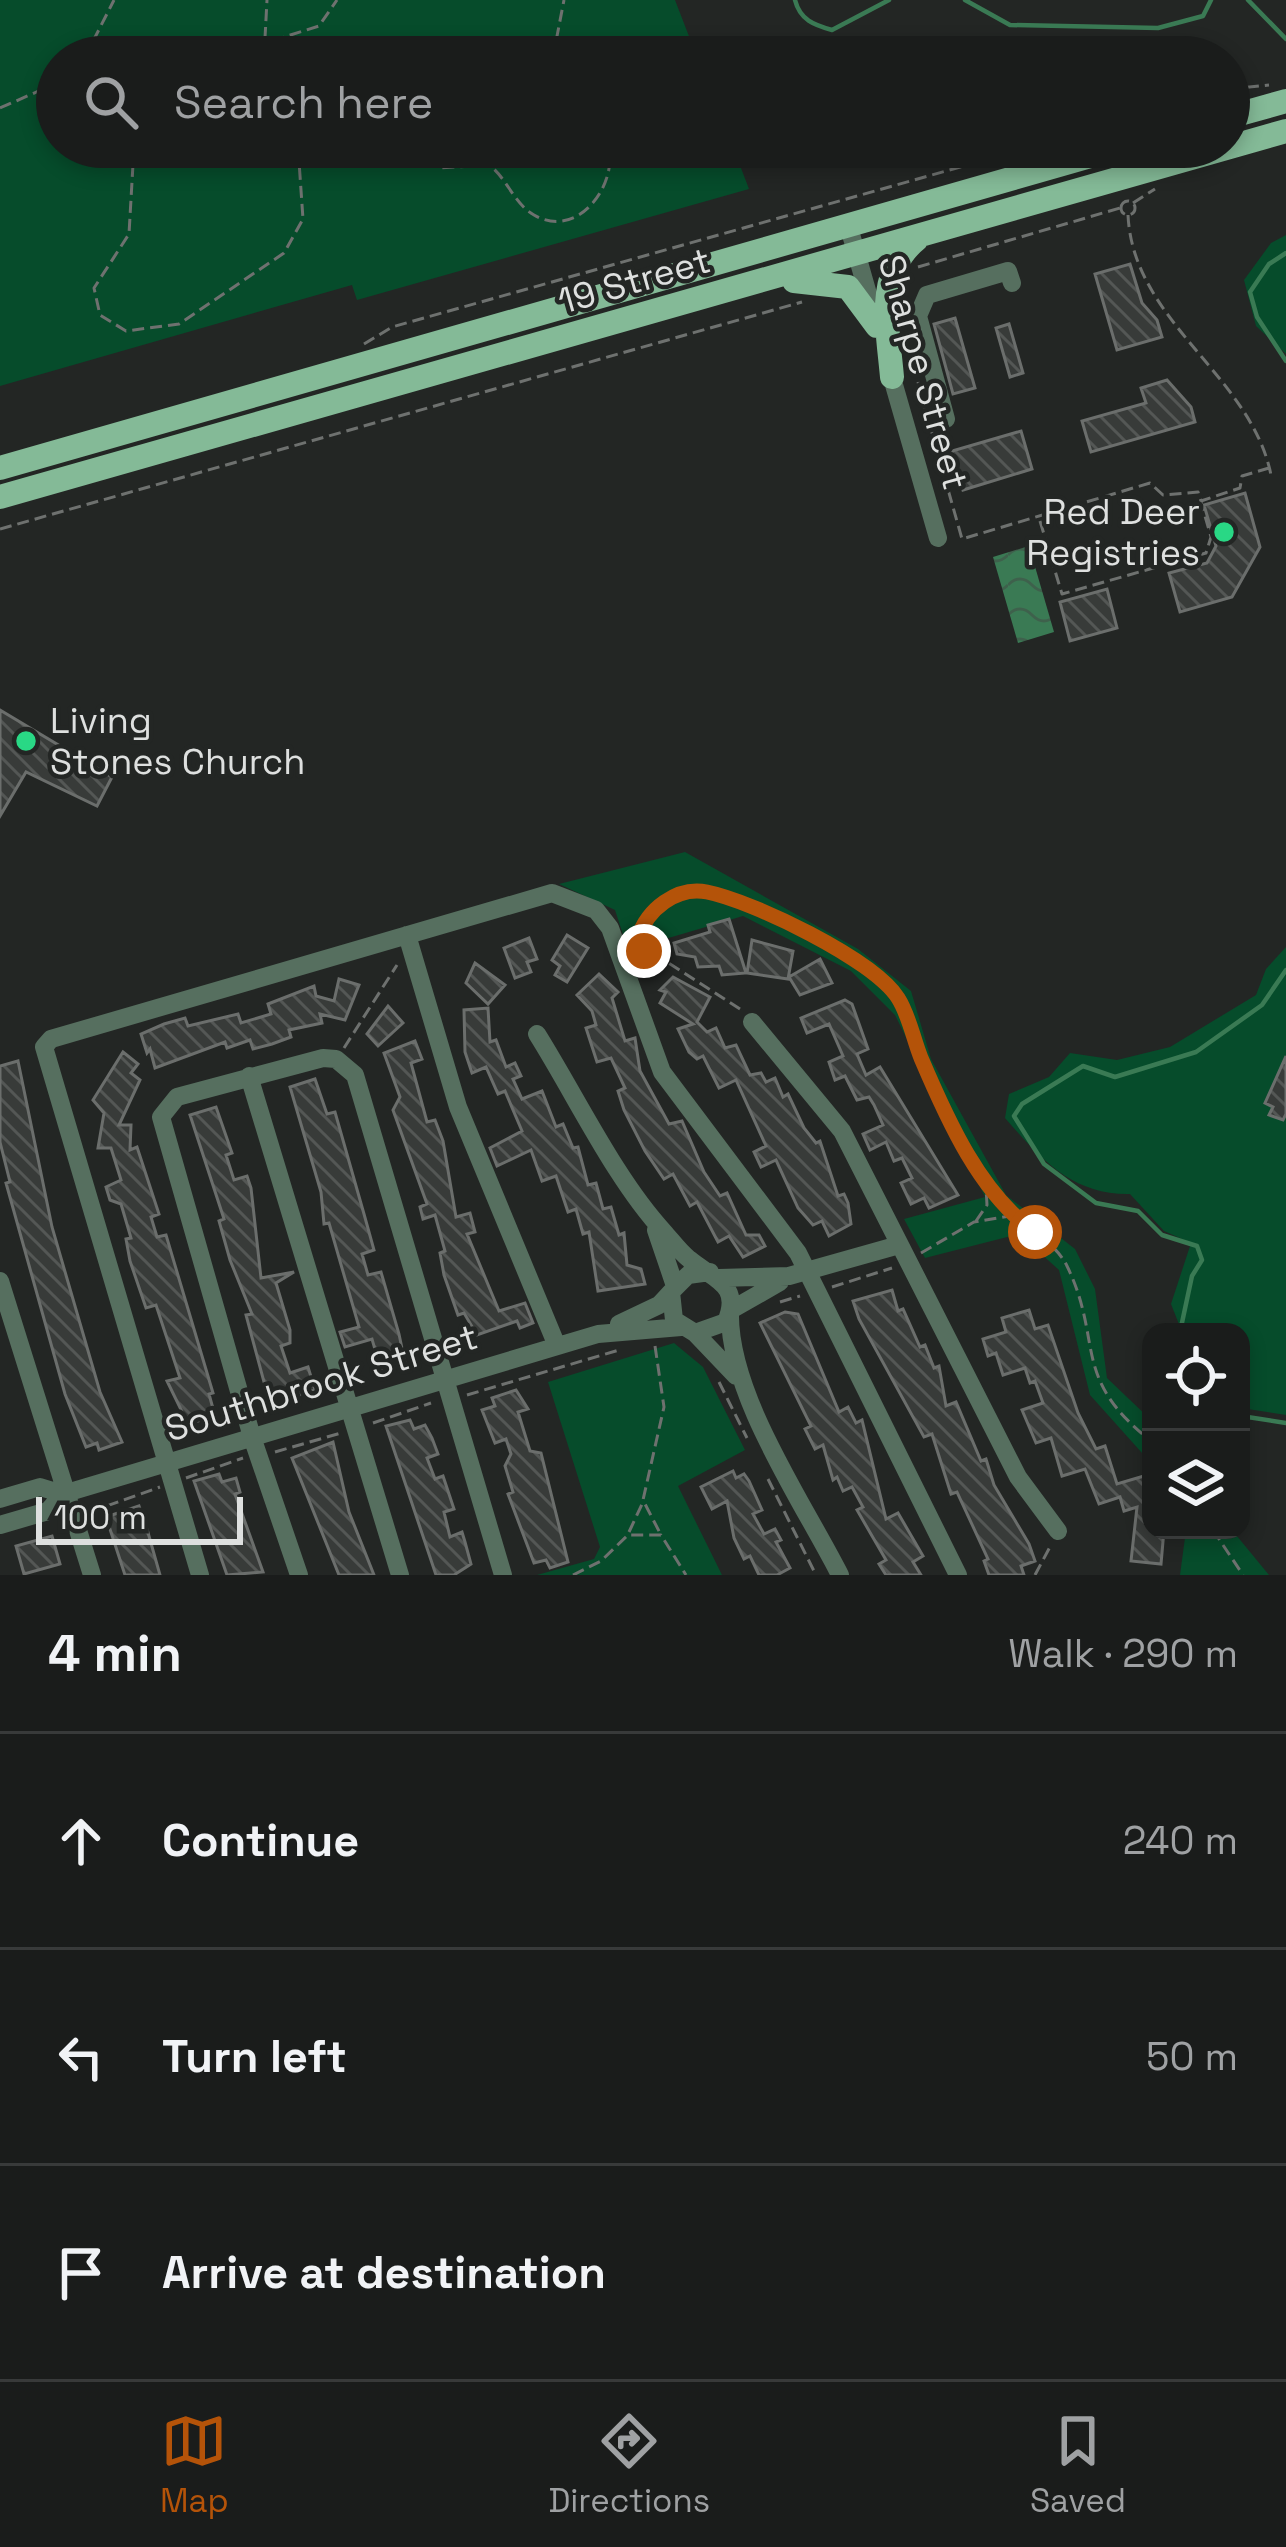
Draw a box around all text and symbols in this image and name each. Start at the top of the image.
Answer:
search box [36,36,1250,168]
icon: search [78,69,144,135]
text: Search here [174,74,433,131]
street label: 19 Street [553,237,716,325]
street label: Sharpe Street [868,250,979,495]
place label: Red Deer Registries [1026,489,1200,576]
marker: Red Deer Registries [1211,519,1237,545]
place label: Living Stones Church [50,698,305,785]
marker: Living Stones Church [13,728,39,754]
route end [617,924,671,978]
route start [1008,1205,1062,1259]
street label: Southbrook Street [160,1314,483,1452]
map controls [1142,1323,1250,1539]
button: locate [1142,1323,1250,1431]
button: layers [1142,1431,1250,1539]
scale bar [36,1491,243,1544]
text: 100 m [54,1497,147,1539]
text: 4 min [48,1621,182,1686]
text: Walk · 290 m [1008,1629,1238,1678]
icon: ahead [48,1808,114,1874]
text: Continue [162,1812,359,1869]
text: 240 m [1123,1816,1238,1865]
icon: left [48,2024,114,2090]
text: Turn left [162,2028,347,2085]
text: 50 m [1146,2032,1238,2081]
icon: arrive [48,2240,114,2306]
text: Arrive at destination [162,2244,606,2301]
tab: Map [160,2408,229,2522]
tab: Directions [548,2408,710,2522]
tab: Saved [1030,2408,1126,2522]

